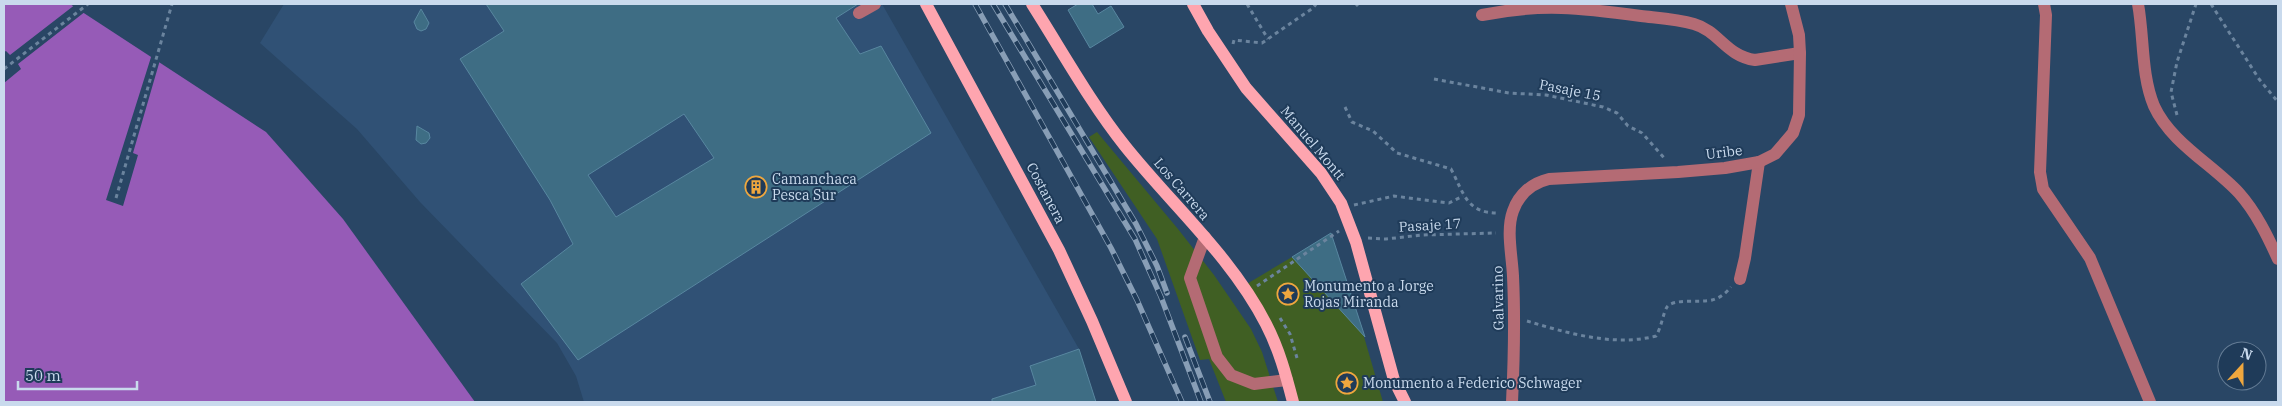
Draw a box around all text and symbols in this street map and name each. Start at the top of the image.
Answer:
street label: Pasaje 15 [1538,75,1602,105]
street label: Manuel Montt [1277,102,1349,184]
street label: Uribe [1705,141,1743,163]
street label: Los Carrera [1150,154,1214,224]
street label: Costanera [1022,159,1070,227]
place label: Camanchaca Pesca Sur [772,170,857,204]
building icon: Camanchaca Pesca Sur [744,175,768,199]
street label: Pasaje 17 [1398,214,1462,236]
street label: Galvarino [1488,266,1508,330]
place label: Monumento a Jorge Rojas Miranda [1304,277,1434,311]
place icon: Monumento a Jorge Rojas Miranda [1276,282,1300,306]
north arrow [2217,341,2267,391]
text: N [2238,343,2255,364]
scale bar [18,358,136,390]
text: 50 m [25,366,61,385]
place icon: Monumento a Federico Schwager [1335,371,1359,395]
place label: Monumento a Federico Schwager [1363,374,1583,392]

